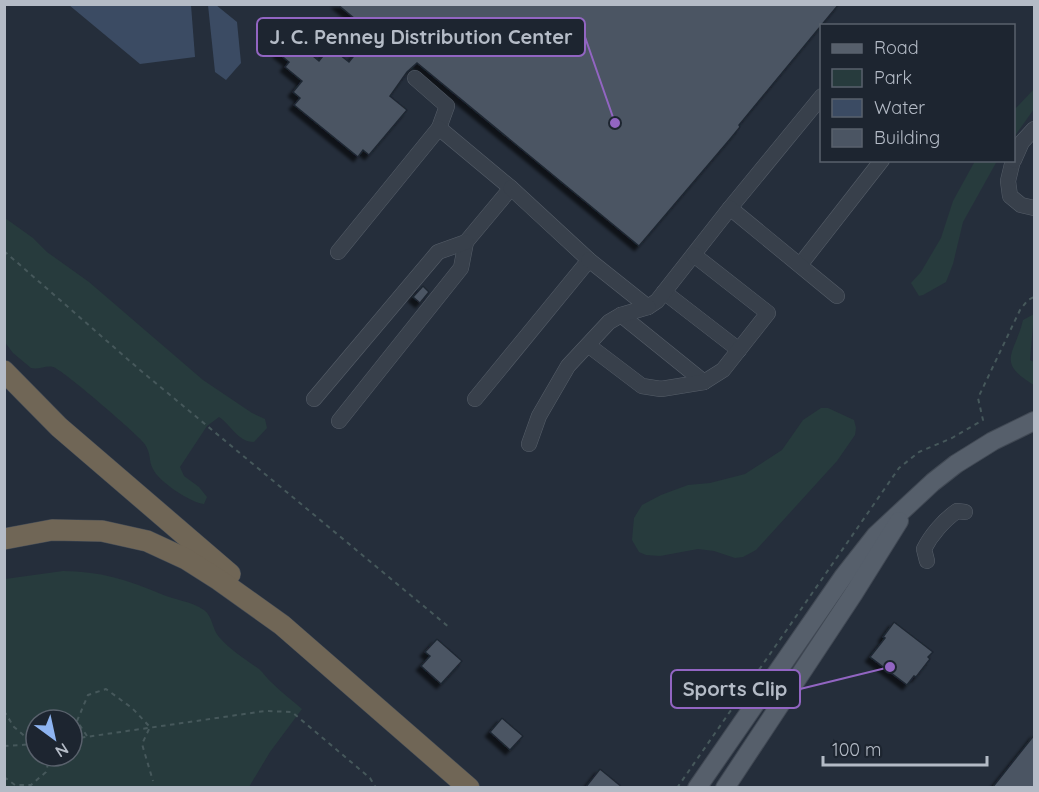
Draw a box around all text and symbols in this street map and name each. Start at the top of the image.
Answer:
callout: J. C. Penney Distribution Center [257,18,585,56]
text: J. C. Penney Distribution Center [269,24,573,49]
legend [820,24,1015,162]
text: Road [874,36,919,59]
text: Park [874,66,912,89]
text: Water [874,96,925,119]
text: Building [874,126,940,149]
callout: Sports Clip [671,670,800,708]
text: Sports Clip [683,676,787,701]
north arrow [24,708,84,768]
scale bar [823,729,986,767]
text: 100 m [832,738,881,761]
text: N [52,739,73,762]

